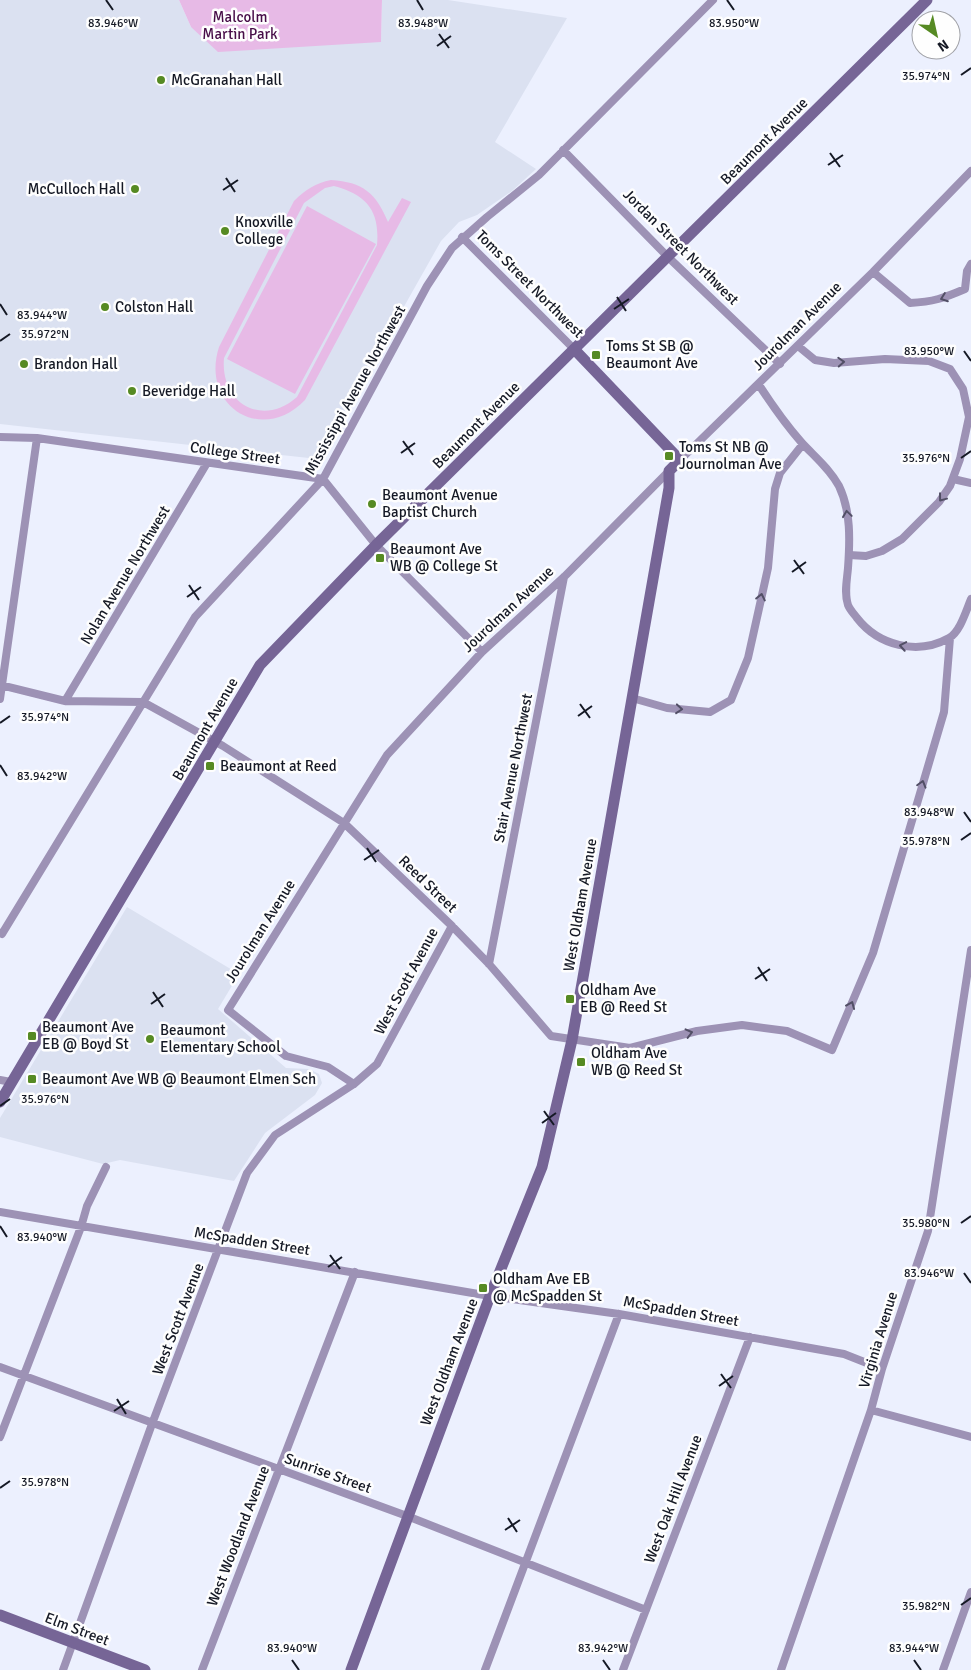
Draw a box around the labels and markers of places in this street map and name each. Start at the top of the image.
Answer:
place label: McGranahan Hall [171,71,282,89]
marker: McGranahan Hall [155,74,167,86]
place label: McCulloch Hall [27,180,125,198]
marker: McCulloch Hall [129,183,141,195]
place label: Knoxville College [235,213,293,248]
marker: Knoxville College [219,225,231,237]
place label: Colston Hall [115,298,193,316]
marker: Colston Hall [99,301,111,313]
place label: Toms St SB @ Beaumont Ave [606,337,698,372]
marker: Toms St SB @ Beaumont Ave [590,349,602,361]
place label: Brandon Hall [34,355,118,373]
marker: Brandon Hall [18,358,30,370]
place label: Beveridge Hall [142,382,235,400]
marker: Beveridge Hall [126,385,138,397]
place label: Toms St NB @ Journolman Ave [679,438,782,473]
marker: Toms St NB @ Journolman Ave [663,450,675,462]
place label: Beaumont Avenue Baptist Church [382,486,498,521]
marker: Beaumont Avenue Baptist Church [366,498,378,510]
place label: Beaumont Ave WB @ College St [390,540,498,575]
marker: Beaumont Ave WB @ College St [374,552,386,564]
place label: Beaumont at Reed [220,757,337,775]
marker: Beaumont at Reed [204,760,216,772]
place label: Oldham Ave EB @ Reed St [580,981,667,1016]
marker: Oldham Ave EB @ Reed St [564,993,576,1005]
place label: Beaumont Ave EB @ Boyd St [42,1018,134,1053]
place label: Beaumont Elementary School [160,1021,281,1056]
marker: Beaumont Ave EB @ Boyd St [26,1030,38,1042]
marker: Beaumont Elementary School [144,1033,156,1045]
place label: Oldham Ave WB @ Reed St [591,1044,682,1079]
marker: Oldham Ave WB @ Reed St [575,1056,587,1068]
place label: Beaumont Ave WB @ Beaumont Elmen Sch [42,1070,316,1088]
marker: Beaumont Ave WB @ Beaumont Elmen Sch [26,1073,38,1085]
place label: Oldham Ave EB @ McSpadden St [493,1270,602,1305]
marker: Oldham Ave EB @ McSpadden St [477,1282,489,1294]

